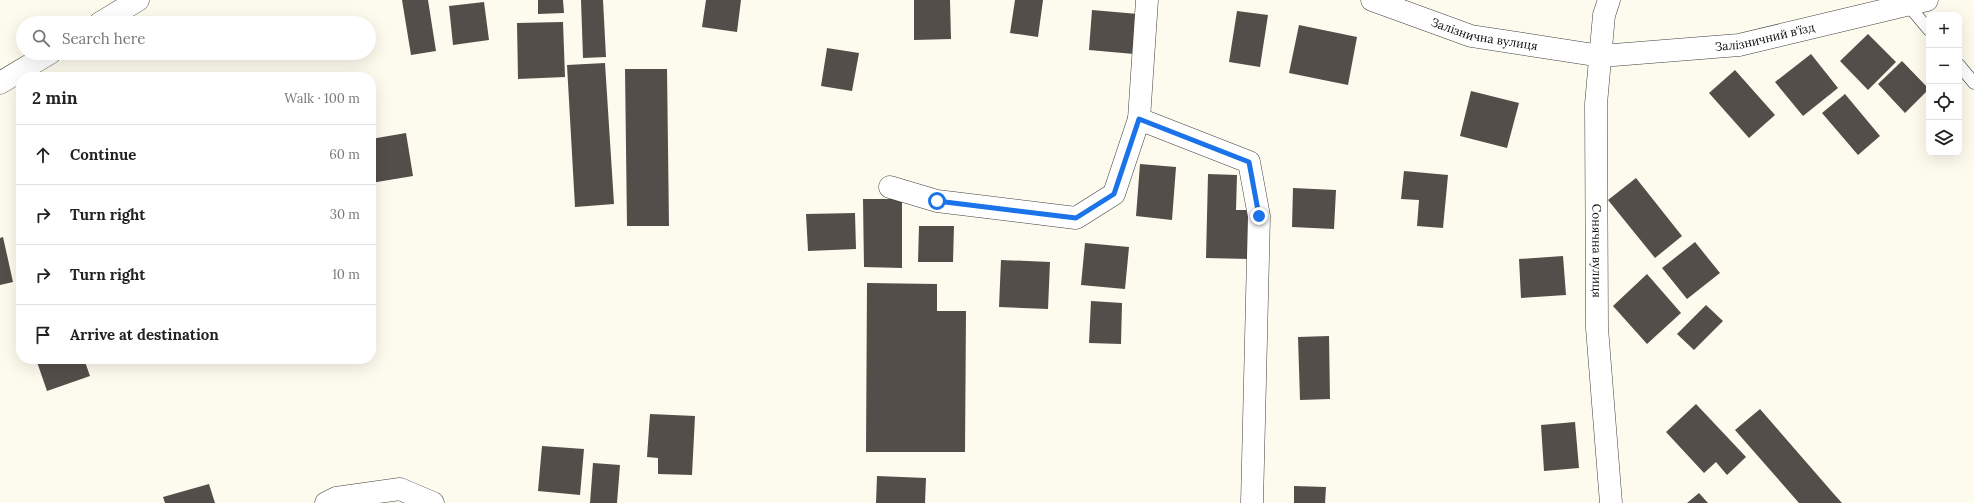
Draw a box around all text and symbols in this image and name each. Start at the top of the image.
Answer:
map controls [1926,12,1962,156]
button: + [1926,12,1962,48]
street label: Залізнична вулиця [1429,14,1539,53]
search box [16,16,376,60]
street label: Залізничний в'їзд [1714,19,1816,54]
icon: search [30,27,52,49]
text: Search here [62,29,145,48]
button: − [1926,48,1962,84]
button: locate [1926,84,1962,120]
text: 2 min [32,87,78,109]
text: Walk · 100 m [284,90,360,107]
button: layers [1926,120,1962,156]
icon: ahead [32,144,54,166]
text: Continue [70,145,136,164]
text: 60 m [329,146,360,163]
route start [928,192,946,210]
icon: right [32,204,54,226]
street label: Сонячна вулиця [1589,204,1605,298]
text: Turn right [70,205,146,224]
text: 30 m [330,206,360,223]
route end [1250,207,1268,225]
icon: right [32,264,54,286]
text: Turn right [70,265,146,284]
text: 10 m [332,266,360,283]
icon: arrive [32,324,54,346]
text: Arrive at destination [70,325,219,344]

